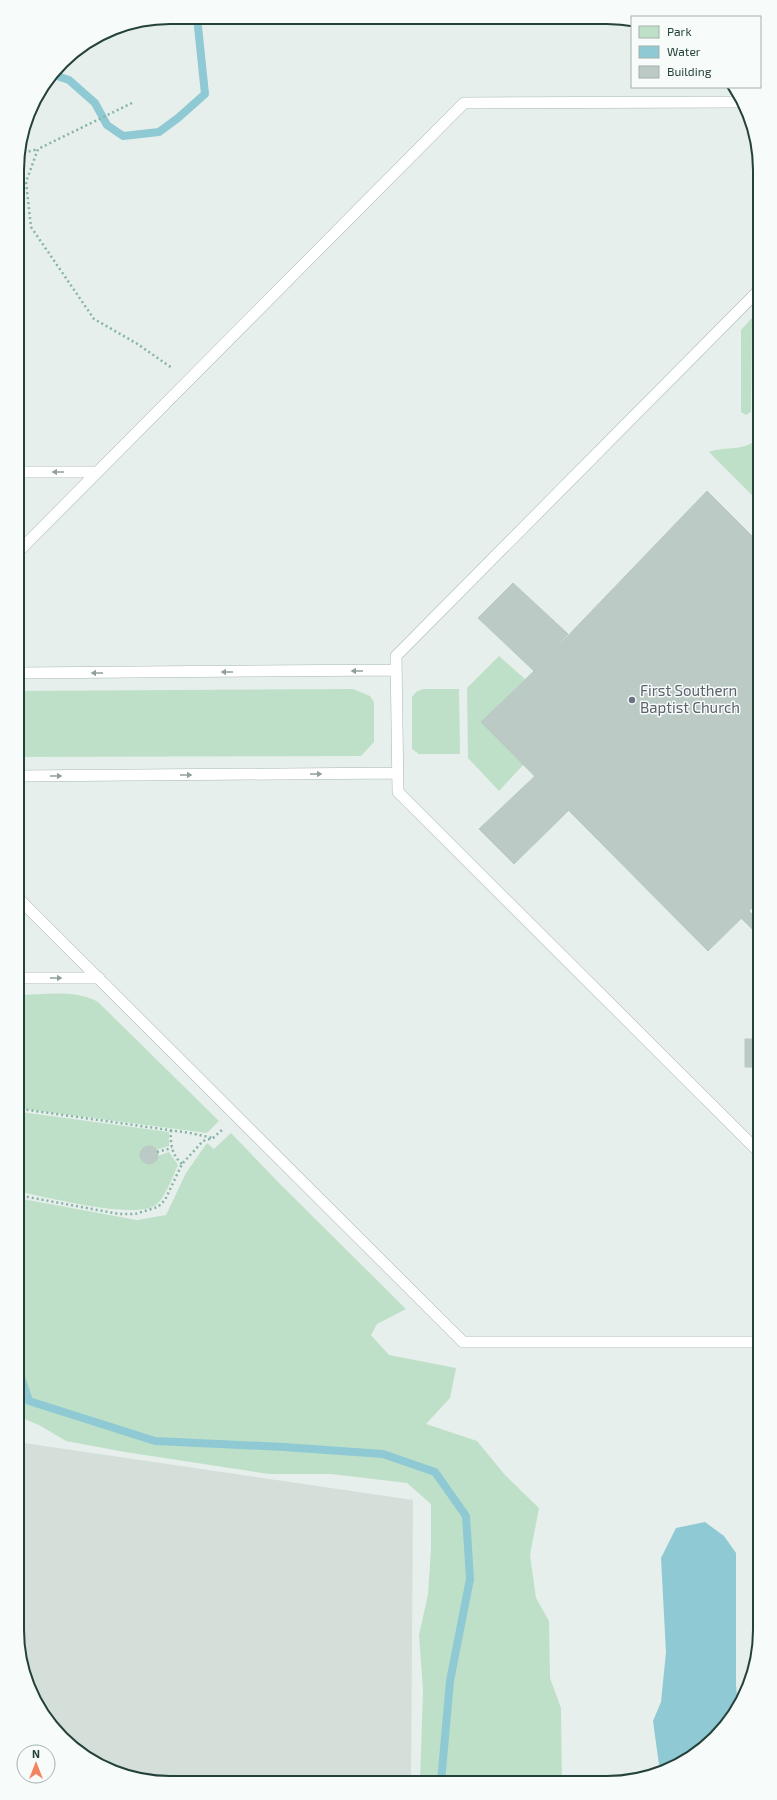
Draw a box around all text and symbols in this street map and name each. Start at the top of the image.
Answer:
legend [631,16,761,88]
text: Park [667,24,692,38]
text: Water [667,44,701,58]
text: Building [667,64,712,78]
one-way arrow [51,469,64,475]
one-way arrow [350,668,363,674]
one-way arrow [220,669,233,675]
one-way arrow [90,670,103,676]
place label: First Southern Baptist Church [640,681,740,716]
marker: First Southern Baptist Church [627,695,637,705]
one-way arrow [310,771,323,777]
one-way arrow [180,772,193,778]
one-way arrow [50,773,63,779]
one-way arrow [50,975,63,981]
north arrow [16,1744,56,1784]
text: N [32,1747,40,1760]

